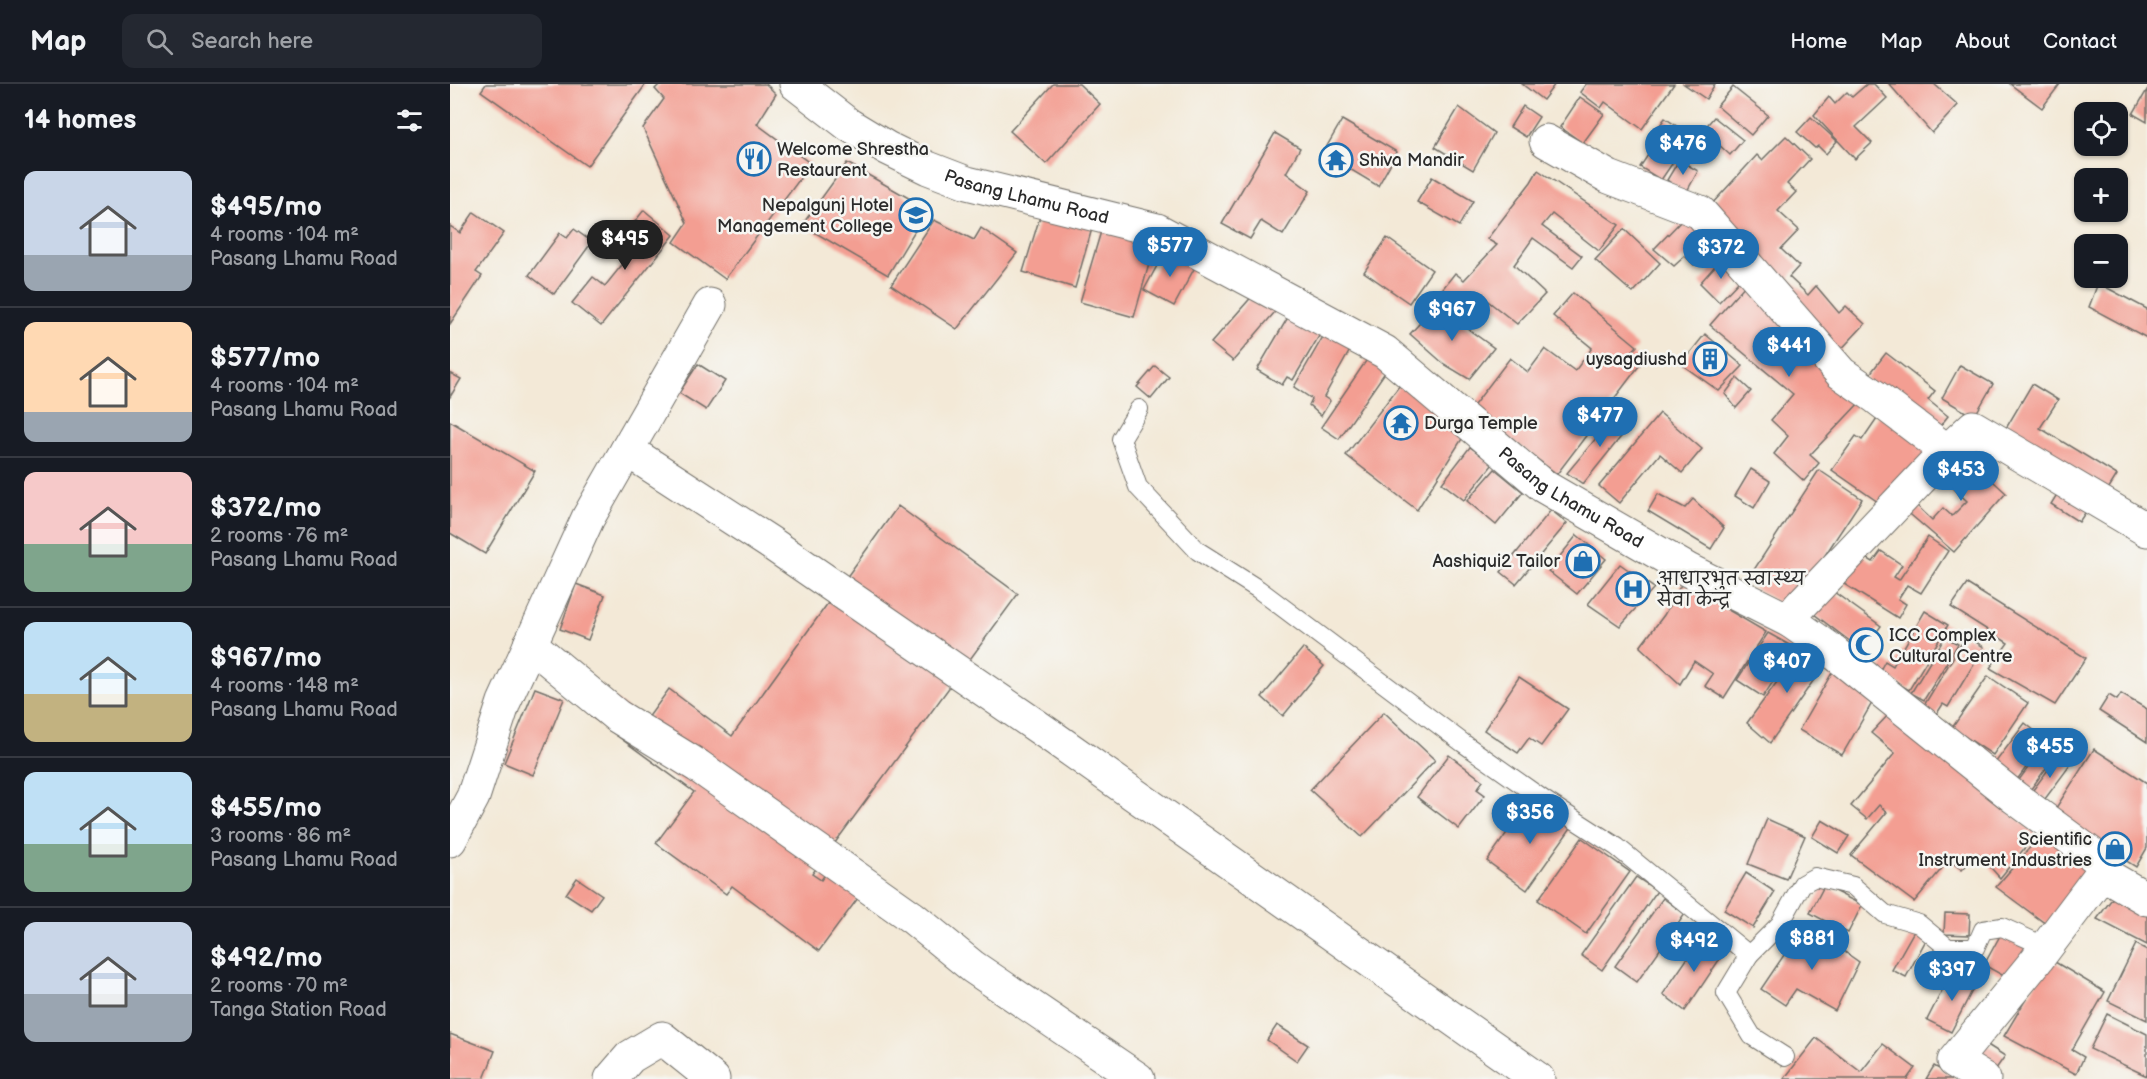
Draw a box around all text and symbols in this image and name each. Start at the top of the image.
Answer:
search box [122,14,542,68]
text: Map [30,25,86,58]
icon: search [143,25,176,58]
text: Search here [191,28,313,55]
text: Home [1790,29,1847,54]
text: Map [1880,29,1922,54]
text: About [1955,29,2010,54]
text: Contact [2043,29,2117,54]
map controls [2074,102,2128,288]
button: locate [2074,102,2128,156]
icon: filters [393,104,426,137]
text: 14 homes [24,105,136,136]
pin: $476 [1647,125,1719,176]
text: $476 [1659,132,1707,156]
place label: Welcome Shrestha Restaurent [777,139,929,181]
restaurant icon: Welcome Shrestha Restaurent [736,141,772,177]
temple icon: Shiva Mandir [1318,142,1354,178]
place label: Shiva Mandir [1359,150,1464,171]
street label: Pasang Lhamu Road [941,165,1111,228]
button: + [2074,168,2128,222]
text: $495/mo [210,192,322,223]
icon: home [72,195,144,267]
place label: Nepalgunj Hotel Management College [717,195,893,237]
school or university icon: Nepalgunj Hotel Management College [898,197,934,233]
pin: $495 [589,220,661,271]
text: 4 rooms · 104 m² [210,223,359,247]
text: $495 [601,227,649,251]
pin: $577 [1134,227,1206,278]
pin: $372 [1685,229,1757,280]
text: $577 [1147,234,1193,258]
button: − [2074,234,2128,288]
text: $372 [1697,236,1745,260]
text: Pasang Lhamu Road [210,247,398,271]
pin: $967 [1416,291,1488,342]
text: $967 [1428,298,1476,322]
pin: $441 [1753,327,1825,378]
text: $441 [1767,334,1811,358]
building icon: uysagdiushd [1692,341,1728,377]
text: $577/mo [210,343,320,374]
icon: home [72,346,144,418]
place label: uysagdiushd [1586,349,1687,370]
text: 4 rooms · 104 m² [210,374,359,398]
pin: $477 [1564,397,1636,448]
text: Pasang Lhamu Road [210,398,398,422]
text: $477 [1576,404,1624,428]
temple icon: Durga Temple [1383,405,1419,441]
place label: Durga Temple [1424,413,1538,434]
street label: Pasang Lhamu Road [1494,442,1647,552]
pin: $453 [1925,451,1997,502]
text: $453 [1937,458,1985,482]
text: $372/mo [210,493,321,524]
icon: home [72,496,144,568]
text: 2 rooms · 76 m² [210,524,348,548]
shop icon: Aashiqui2 Tailor [1565,543,1601,579]
text: Pasang Lhamu Road [210,548,398,572]
place label: Aashiqui2 Tailor [1432,551,1561,572]
place label: आधारभुत स्वास्थ्य सेवा केन्द्र [1656,569,1807,611]
hospital icon: आधारभुत स्वास्थ्य सेवा केन्द्र [1615,571,1651,607]
place label: ICC Complex Cultural Centre [1889,625,2013,667]
mosque icon: ICC Complex Cultural Centre [1848,627,1884,663]
text: $967/mo [210,643,322,674]
pin: $407 [1751,643,1823,694]
icon: home [72,646,144,718]
text: $407 [1763,650,1811,674]
text: 4 rooms · 148 m² [210,674,359,698]
text: Pasang Lhamu Road [210,698,398,722]
pin: $455 [2014,728,2086,779]
text: $455 [2026,735,2074,759]
text: $455/mo [210,793,322,824]
pin: $356 [1494,794,1566,845]
icon: home [72,796,144,868]
text: $356 [1506,801,1554,825]
text: 3 rooms · 86 m² [210,824,351,848]
place label: Scientific Instrument Industries [1918,829,2092,871]
shop icon: Scientific Instrument Industries [2097,831,2133,867]
text: Pasang Lhamu Road [210,848,398,872]
pin: $881 [1776,920,1848,971]
pin: $492 [1658,922,1730,973]
text: $881 [1789,927,1835,951]
text: $492 [1670,929,1718,953]
text: $492/mo [210,943,322,974]
icon: home [72,946,144,1018]
pin: $397 [1916,951,1988,1002]
text: $397 [1928,958,1976,982]
text: 2 rooms · 70 m² [210,974,348,998]
text: Tanga Station Road [210,998,387,1022]

